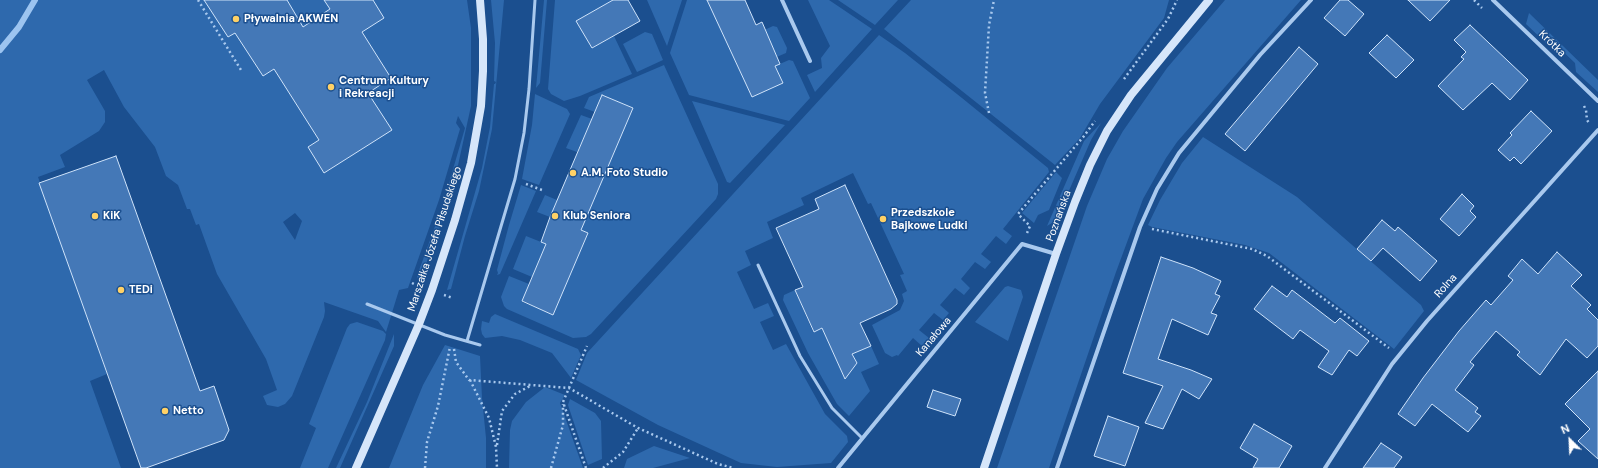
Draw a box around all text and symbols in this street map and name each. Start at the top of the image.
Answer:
place label: Pływalnia AKWEN [244,12,338,26]
marker: Pływalnia AKWEN [231,14,241,24]
street label: Krótka [1536,28,1568,60]
place label: Centrum Kultury i Rekreacji [339,74,429,100]
marker: Centrum Kultury i Rekreacji [326,82,336,92]
street label: Marszałka Józefa Piłsudskiego [405,165,465,313]
place label: A.M. Foto Studio [581,166,668,180]
marker: A.M. Foto Studio [568,168,578,178]
street label: Poznańska [1044,189,1074,243]
place label: Przedszkole Bajkowe Ludki [891,206,967,232]
place label: KiK [103,209,120,223]
place label: Klub Seniora [563,209,630,223]
marker: KiK [90,211,100,221]
marker: Klub Seniora [550,211,560,221]
marker: Przedszkole Bajkowe Ludki [878,214,888,224]
street label: Rolna [1432,271,1460,301]
place label: TEDi [129,283,153,297]
marker: TEDi [116,285,126,295]
street label: Kanałowa [914,314,954,360]
place label: Netto [173,404,204,418]
marker: Netto [160,406,170,416]
north arrow [1550,420,1590,460]
text: N [1559,421,1572,437]

